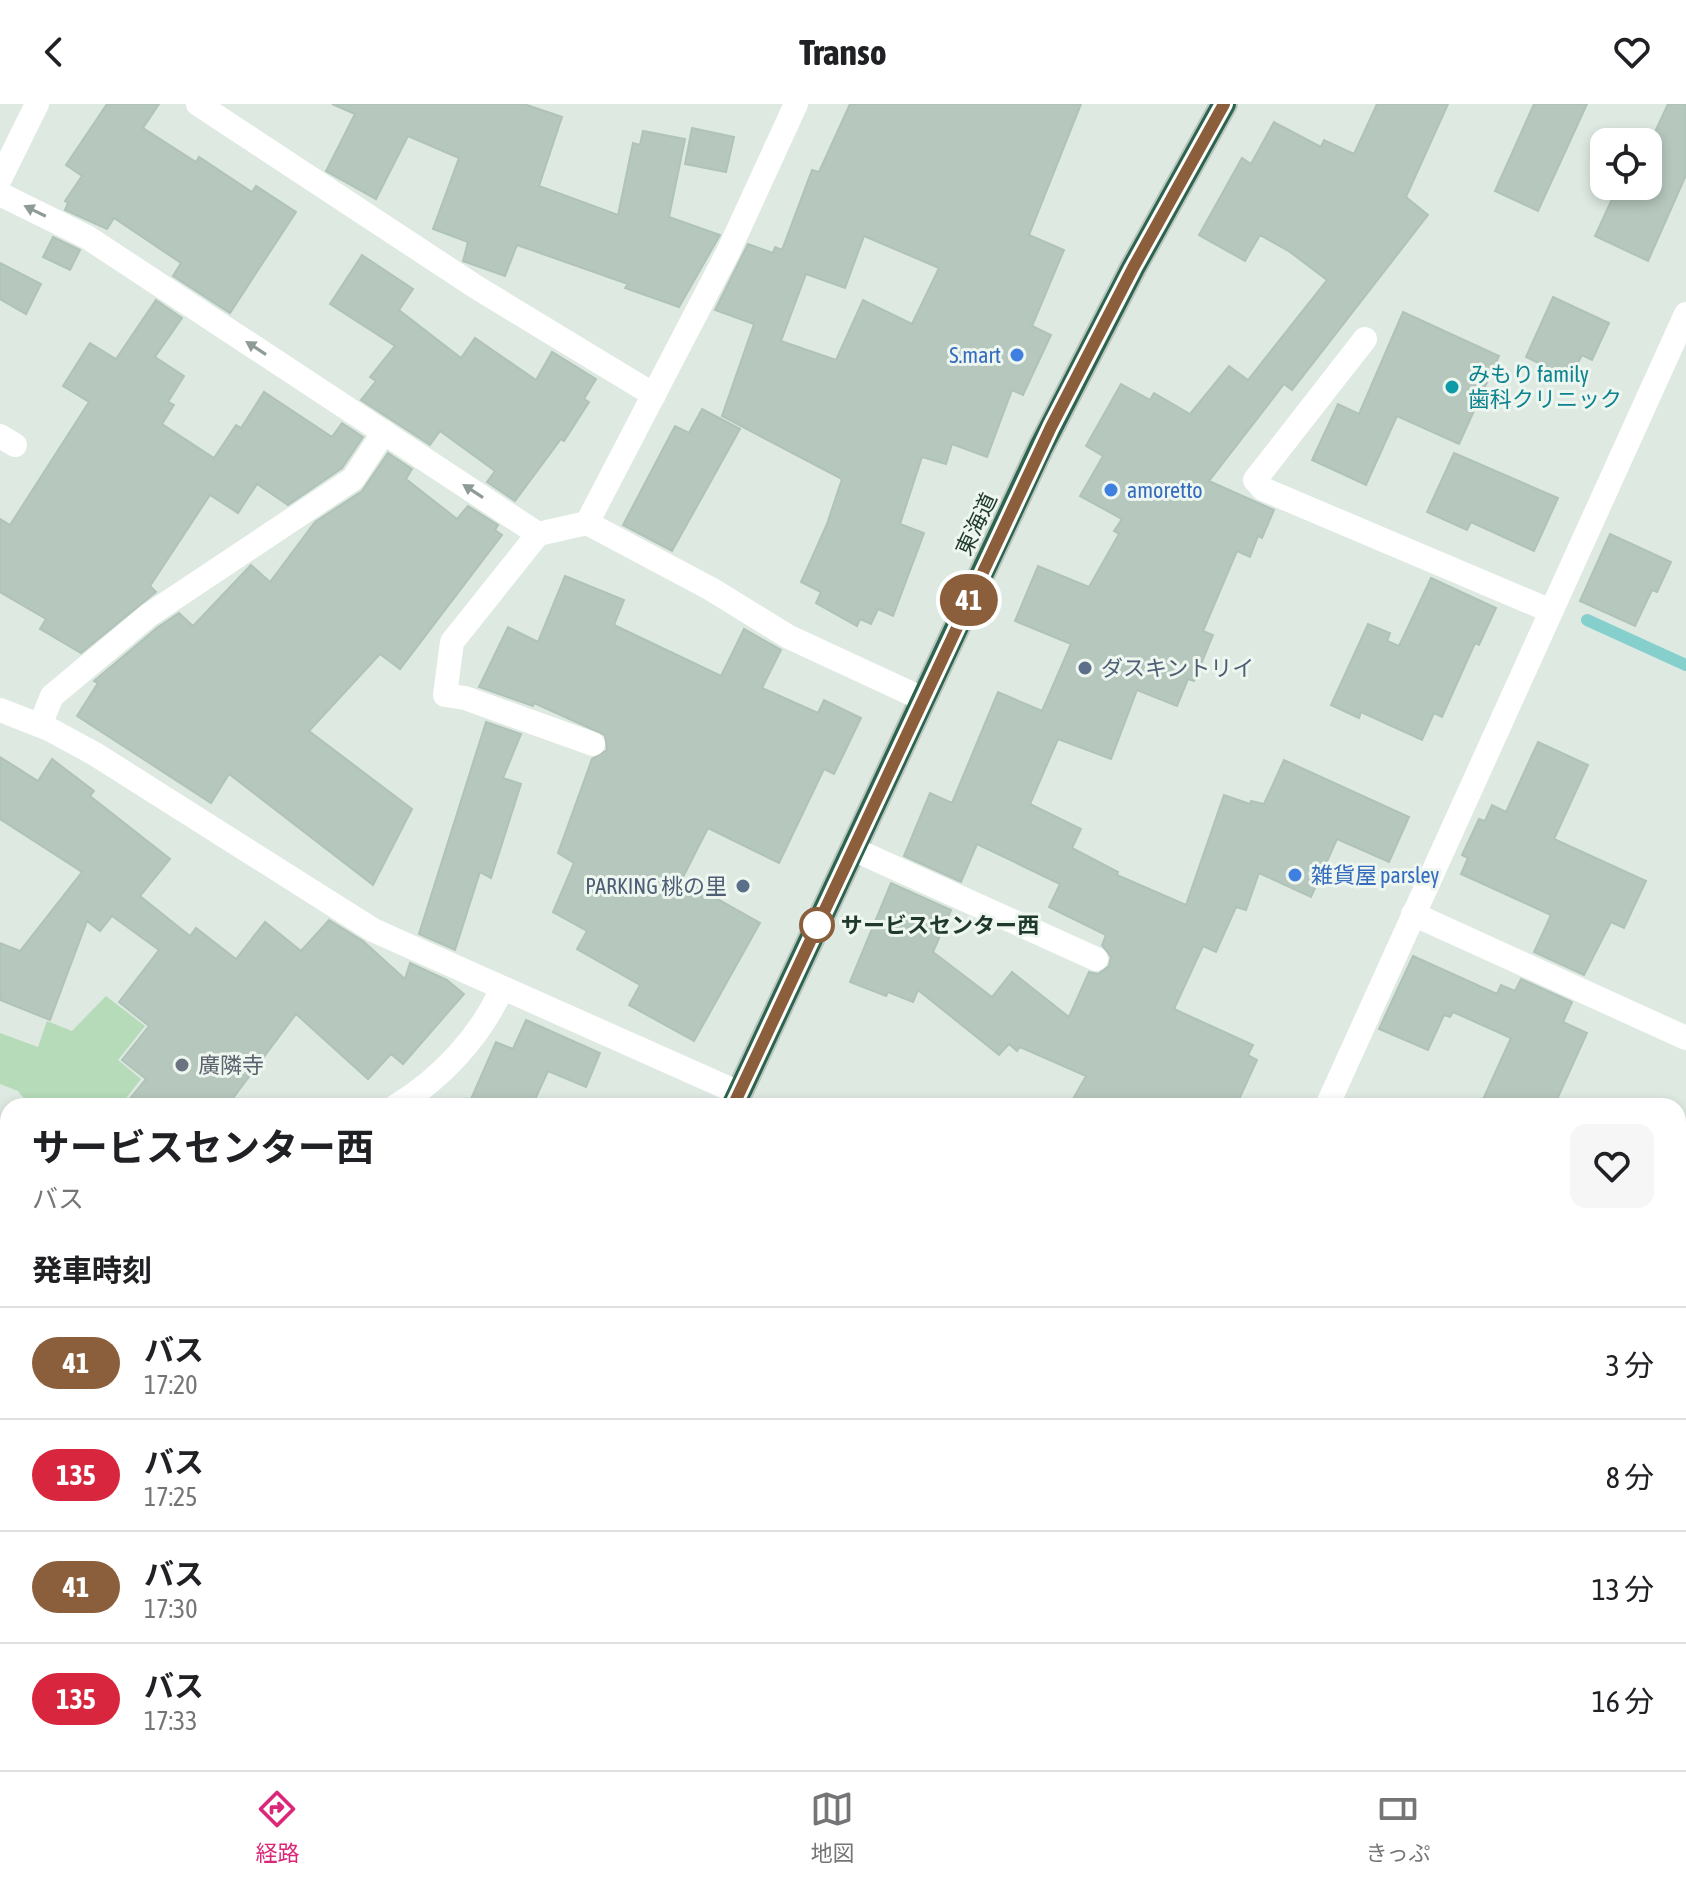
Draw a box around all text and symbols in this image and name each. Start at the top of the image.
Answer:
icon: back [32,30,76,74]
icon: heart [1610,30,1654,74]
text: Transo [799,31,887,73]
map controls [1590,128,1662,200]
button: locate [1590,128,1662,200]
one-way arrow [24,204,47,218]
one-way arrow [245,341,267,356]
place label: S.mart [949,342,1001,368]
marker: S.mart [1008,346,1026,364]
place label: みもり family 歯科クリニック [1468,361,1622,412]
marker: みもり family 歯科クリニック [1443,378,1461,396]
place label: amoretto [1127,477,1203,503]
marker: amoretto [1102,481,1120,499]
one-way arrow [462,484,484,499]
street label: 東海道 [950,489,1002,559]
line badge: 41 [933,574,1005,626]
text: 41 [956,584,982,616]
place label: ダスキントリイ [1101,655,1254,681]
marker: ダスキントリイ [1076,659,1094,677]
place label: 雑貨屋 parsley [1311,862,1439,888]
marker: 雑貨屋 parsley [1286,866,1304,884]
place label: PARKING 桃の里 [585,873,727,899]
marker: PARKING 桃の里 [734,877,752,895]
marker: サービスセンター西 [800,908,834,942]
place label: サービスセンター西 [841,912,1039,938]
place label: 廣隣寺 [198,1052,264,1078]
marker: 廣隣寺 [173,1056,191,1074]
button: heart [1570,1124,1654,1208]
text: サービスセンター西 [32,1126,374,1169]
text: バス [32,1184,84,1214]
text: 発車時刻 [32,1253,152,1287]
text: バス [144,1333,204,1367]
text: 41 [63,1347,89,1379]
text: 3 分 [1606,1348,1654,1382]
text: 17:20 [144,1370,198,1400]
text: バス [144,1445,204,1479]
text: 135 [56,1459,96,1491]
text: 8 分 [1606,1460,1654,1494]
text: 17:25 [144,1482,198,1512]
text: バス [144,1557,204,1591]
text: 41 [63,1571,89,1603]
text: 13 分 [1592,1572,1654,1606]
text: 17:30 [144,1594,198,1624]
text: バス [144,1669,204,1703]
text: 135 [56,1683,96,1715]
text: 16 分 [1592,1684,1654,1718]
text: 17:33 [144,1706,198,1736]
tab: 経路 [255,1787,299,1867]
tab: 地図 [810,1787,854,1867]
tab: きっぷ [1365,1787,1431,1867]

